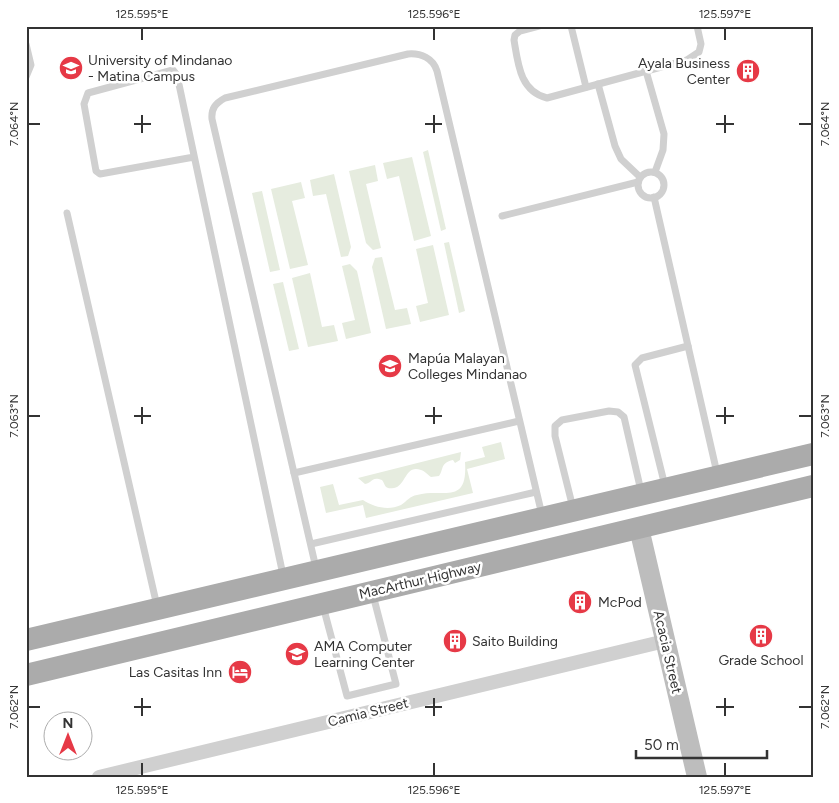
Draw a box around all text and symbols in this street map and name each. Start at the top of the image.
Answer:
text: 125.595°E [115,7,169,21]
text: 125.596°E [407,7,461,21]
text: 125.597°E [699,7,751,21]
place label: University of Mindanao - Matina Campus [88,52,232,85]
school or university icon: University of Mindanao - Matina Campus [58,55,84,81]
place label: Ayala Business Center [638,55,730,88]
building icon: Ayala Business Center [735,58,761,84]
text: 7.064°N [7,102,21,146]
text: 7.064°N [818,102,832,146]
place label: Mapúa Malayan Colleges Mindanao [408,350,527,383]
school or university icon: Mapúa Malayan Colleges Mindanao [377,353,403,379]
text: 7.063°N [7,394,21,438]
text: 7.063°N [818,394,832,438]
street label: MacArthur Highway [357,558,483,603]
building icon: McPod [567,589,593,615]
place label: McPod [598,594,642,611]
street label: Acacia Street [650,609,685,695]
building icon: Grade School [748,623,774,649]
building icon: Saito Building [442,628,468,654]
place label: Saito Building [472,633,558,650]
place label: AMA Computer Learning Center [314,638,415,671]
school or university icon: AMA Computer Learning Center [284,641,310,667]
place label: Grade School [718,652,804,669]
hotel icon: Las Casitas Inn [227,659,253,685]
place label: Las Casitas Inn [129,664,222,681]
text: 7.062°N [7,685,21,729]
text: 7.062°N [818,685,832,729]
street label: Camia Street [326,694,410,731]
north arrow [42,710,92,760]
text: N [63,715,73,732]
scale bar [636,728,768,760]
text: 50 m [644,736,679,754]
text: 125.595°E [115,783,169,797]
text: 125.596°E [407,783,461,797]
text: 125.597°E [699,783,751,797]

